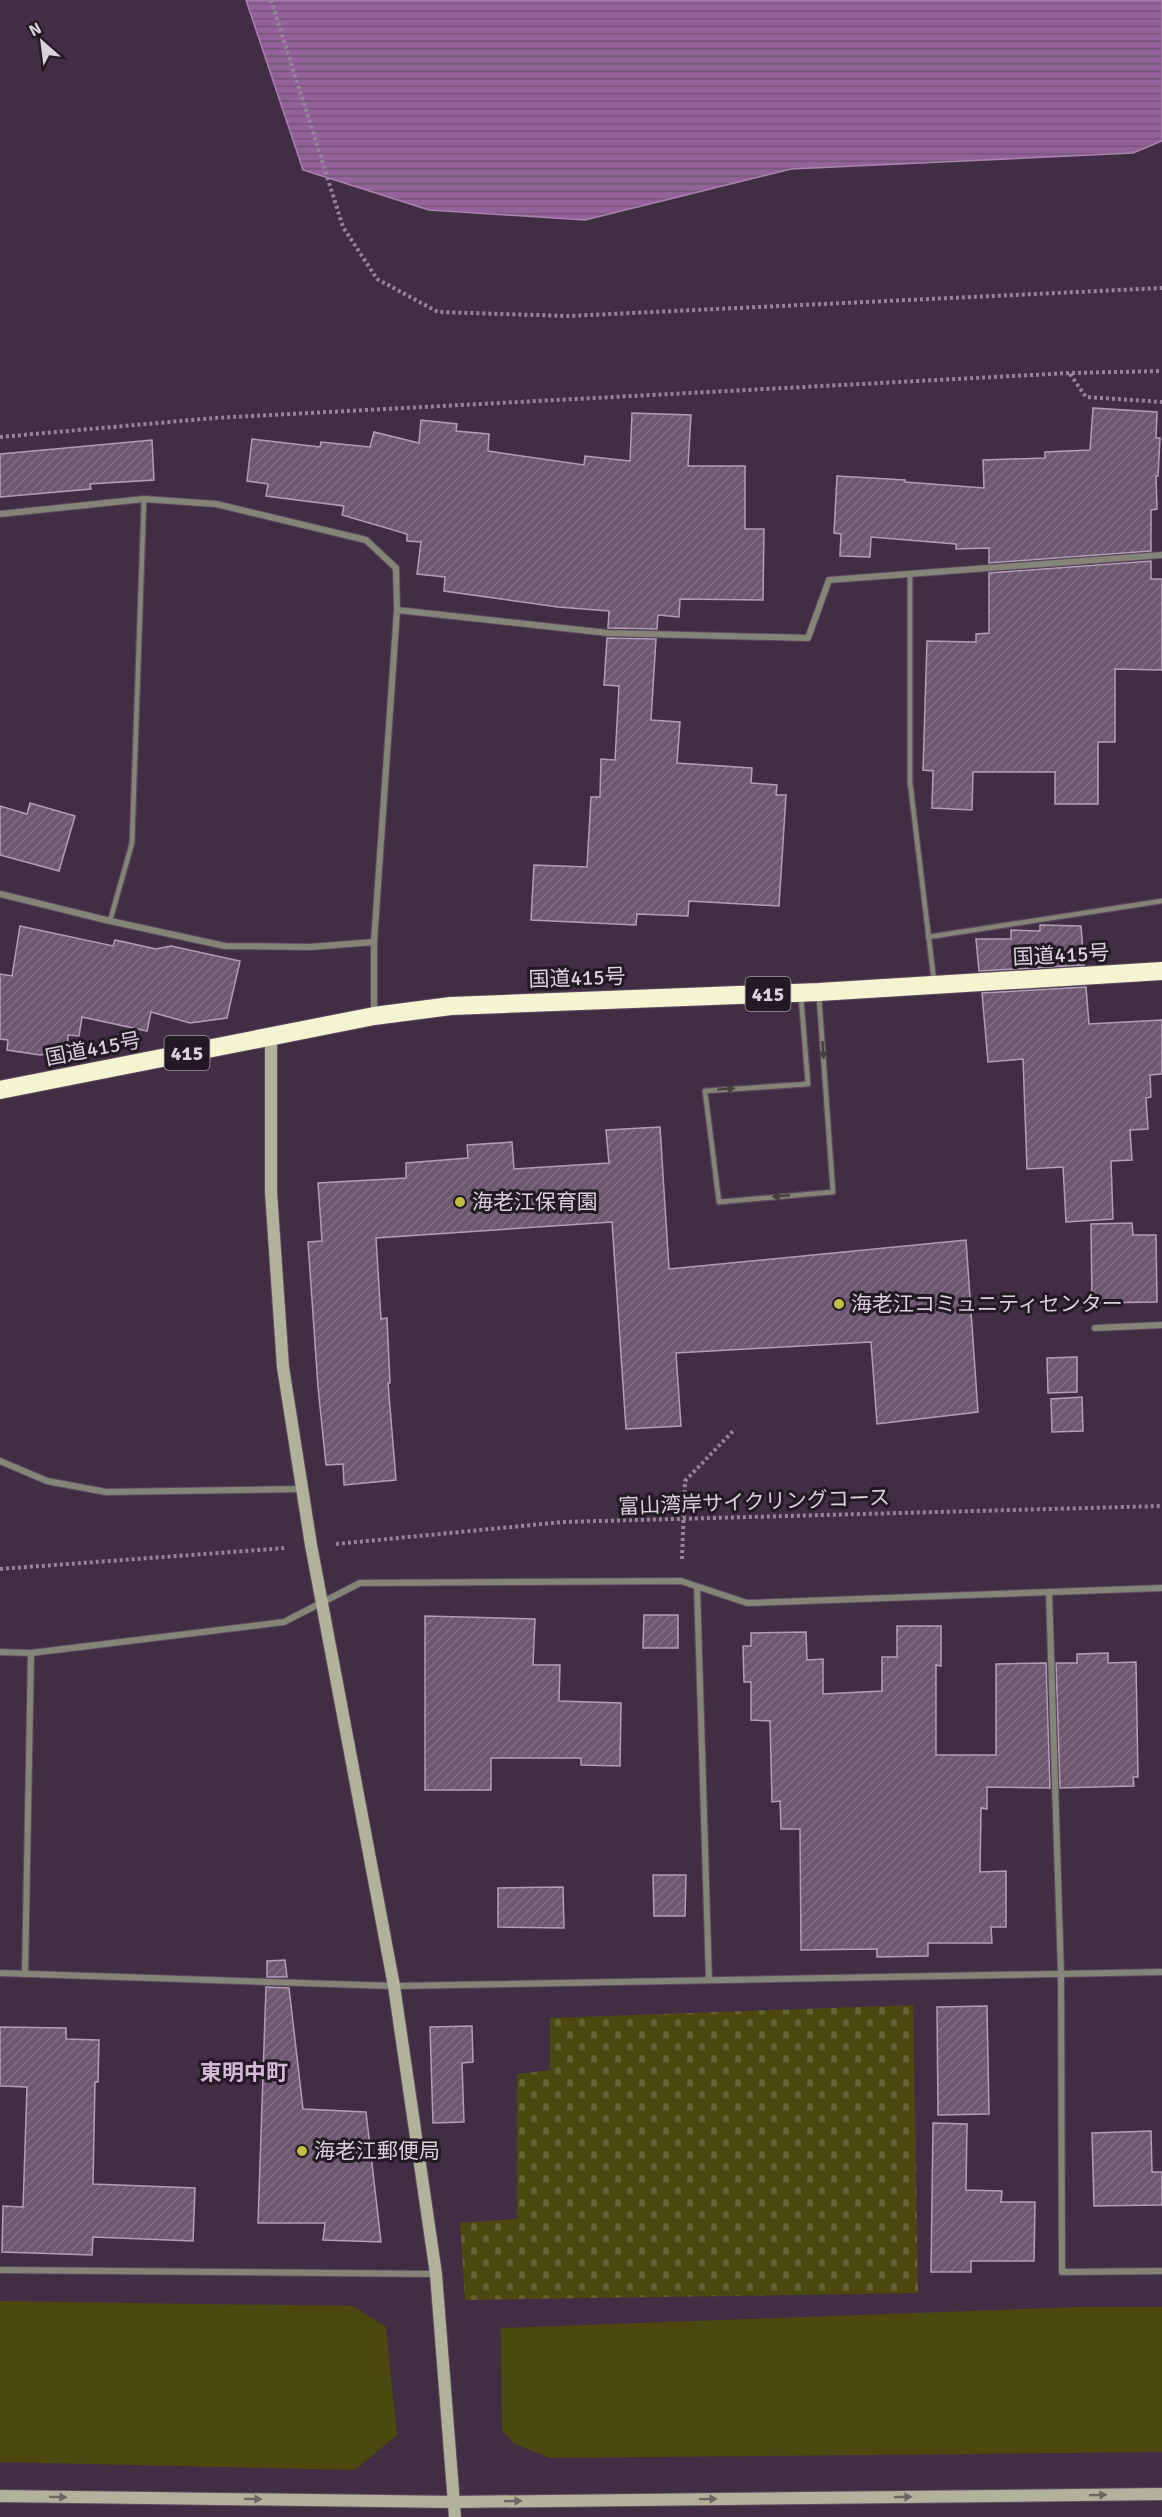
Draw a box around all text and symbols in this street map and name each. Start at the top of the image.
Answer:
north arrow [12,12,72,72]
text: N [26,18,45,41]
street label: 国道415号 [1012,939,1110,971]
street label: 国道415号 [528,963,626,993]
road number: 415 [746,977,790,1011]
street label: 国道415号 [43,1027,143,1071]
road number: 415 [164,1036,210,1070]
one-way arrow [818,1041,828,1060]
one-way arrow [717,1085,736,1094]
place label: 海老江保育園 [472,1189,598,1215]
one-way arrow [771,1192,790,1201]
marker: 海老江保育園 [453,1195,467,1209]
place label: 海老江コミュニティセンター [851,1291,1123,1317]
marker: 海老江コミュニティセンター [832,1297,846,1311]
street label: 富山湾岸サイクリングコース [618,1484,890,1520]
district label: 東明中町 [200,2059,288,2086]
place label: 海老江郵便局 [314,2138,440,2164]
marker: 海老江郵便局 [295,2144,309,2158]
one-way arrow [1088,2490,1107,2500]
one-way arrow [49,2492,68,2502]
one-way arrow [893,2492,912,2502]
one-way arrow [244,2494,263,2504]
one-way arrow [698,2494,717,2504]
one-way arrow [503,2496,522,2506]

